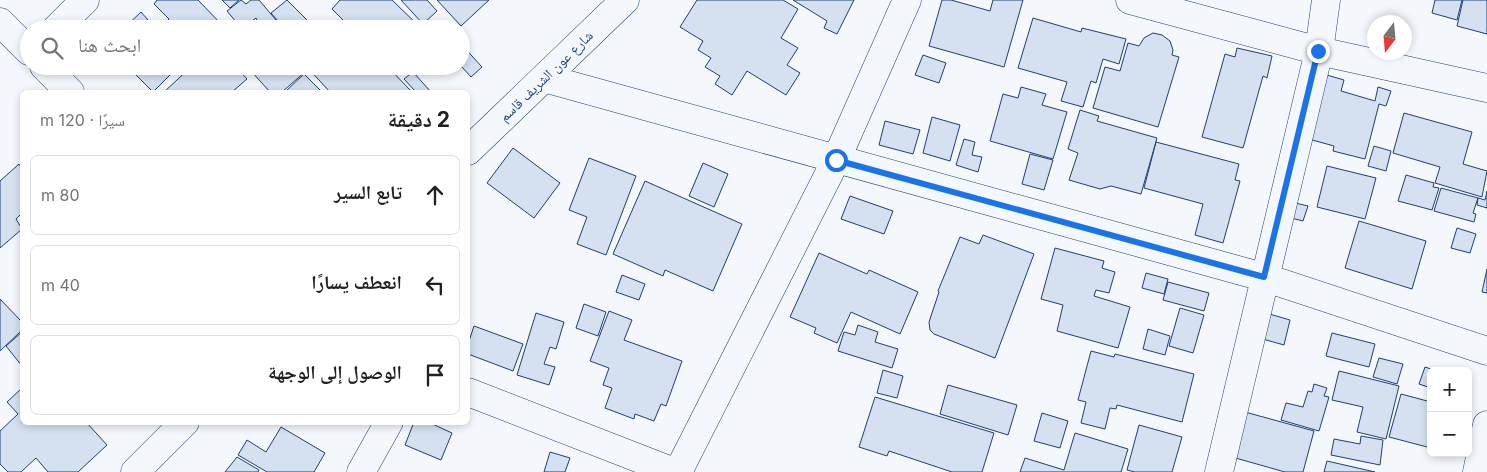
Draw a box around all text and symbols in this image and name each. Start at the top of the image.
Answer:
north arrow [1367,15,1412,60]
search box [20,20,470,75]
street label: شارع عون الشريف قاسم [495,27,597,126]
icon: search [38,34,66,62]
text: ابحث هنا [78,34,141,57]
route end [1307,40,1330,63]
text: 2 دقيقة [388,107,450,132]
text: سيرًا · 120 m [40,110,125,130]
route start [825,149,848,172]
text: تابع السير [334,181,402,204]
icon: ahead [421,181,449,209]
text: 80 m [41,185,80,205]
text: انعطف يسارًا [311,271,402,294]
icon: left [421,271,449,299]
text: 40 m [41,275,80,295]
text: الوصول إلى الوجهة [268,361,402,384]
icon: arrive [421,361,449,389]
map controls [1427,367,1472,457]
button: + [1427,367,1472,412]
button: − [1427,412,1472,457]

